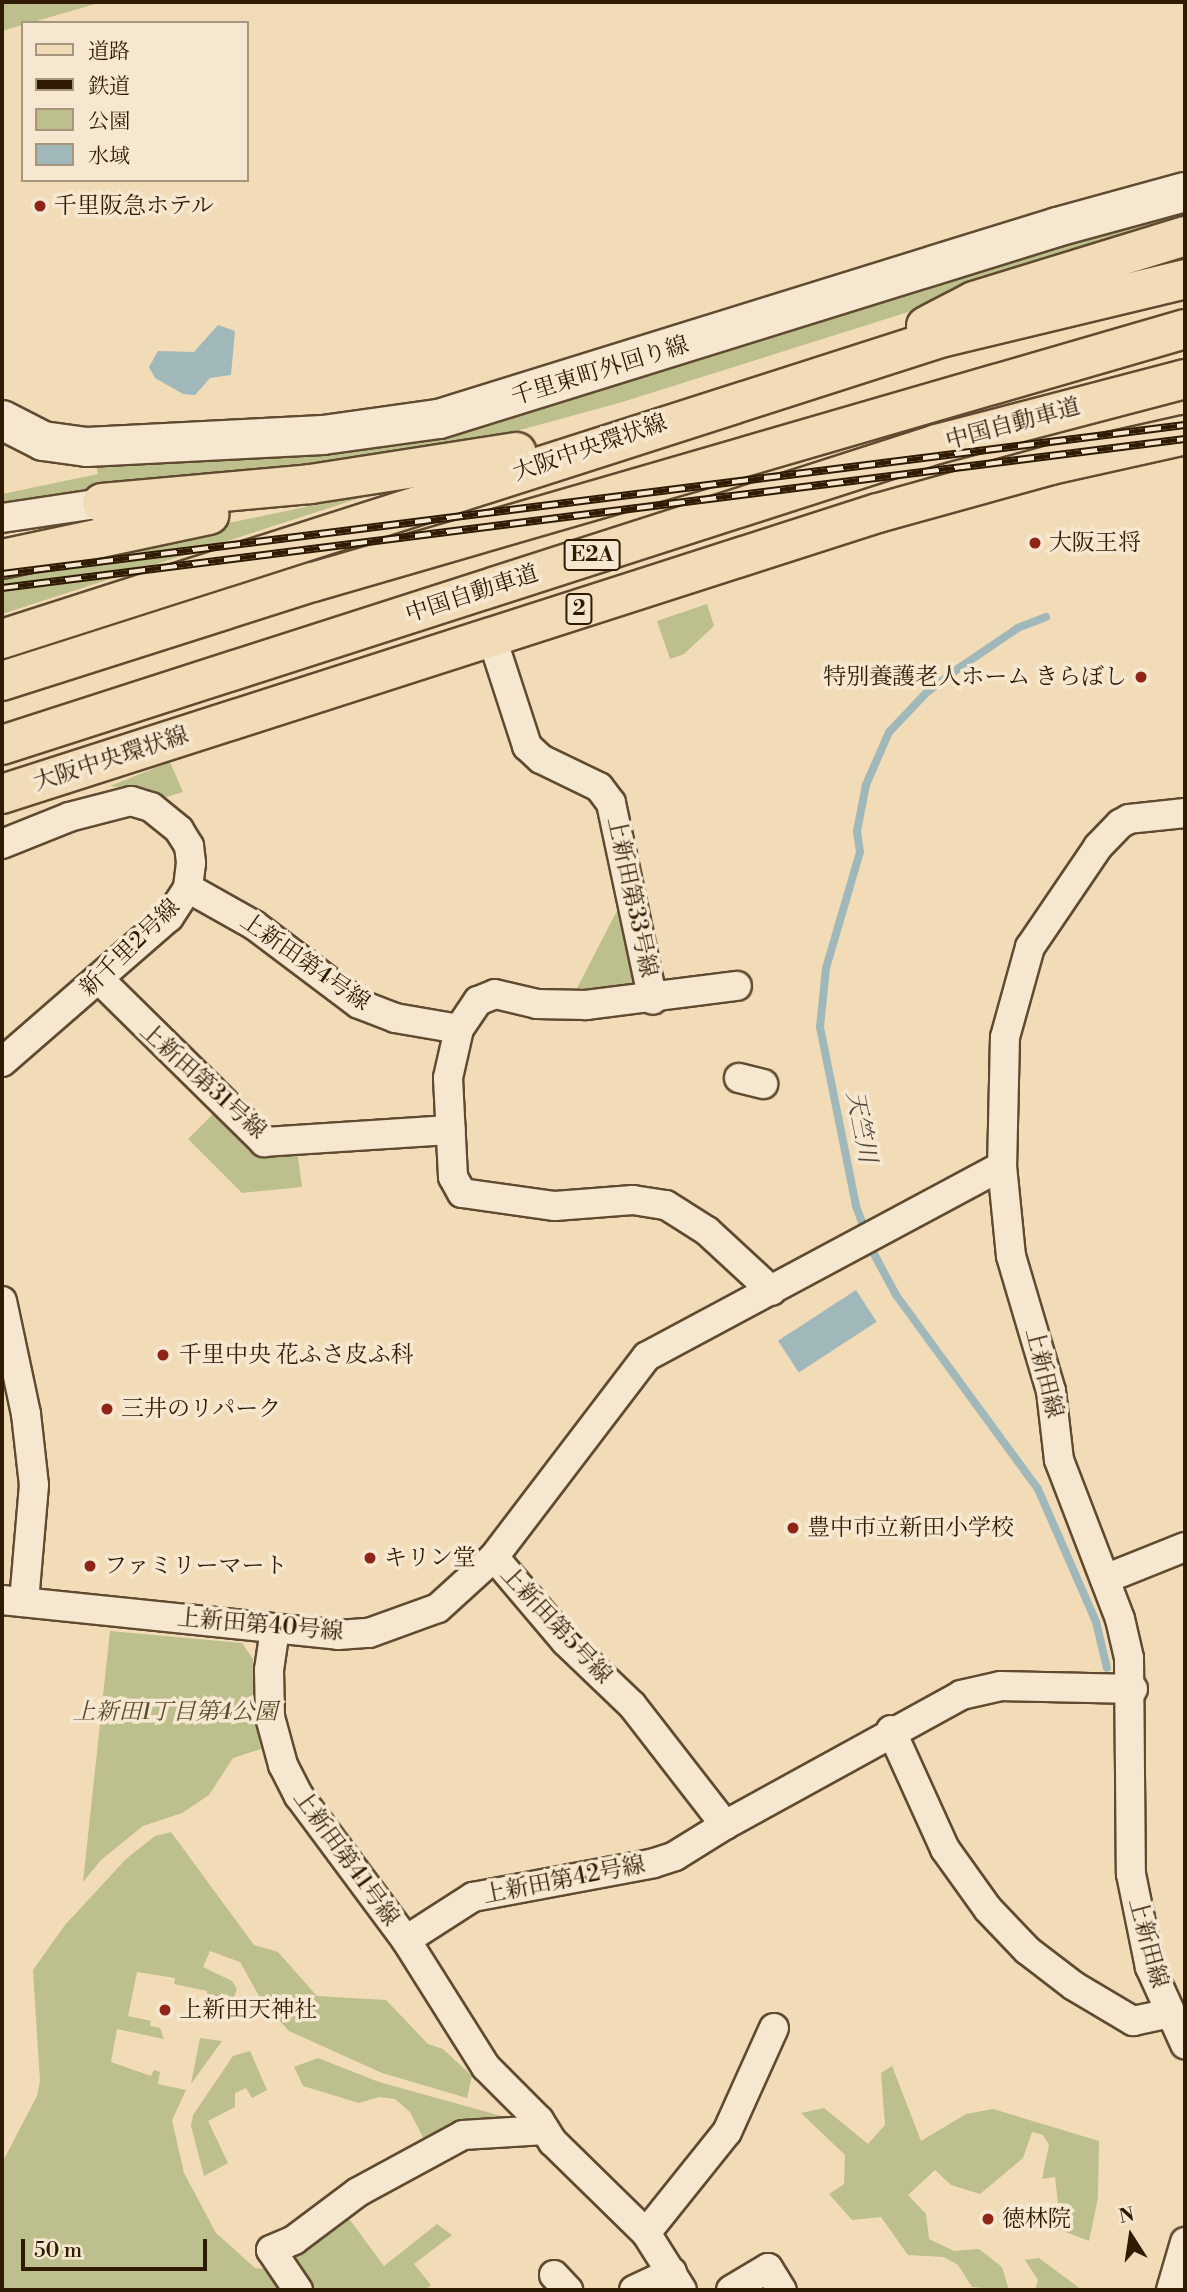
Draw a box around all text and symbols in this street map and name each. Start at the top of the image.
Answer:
legend [21,21,248,182]
text: 道路 [88,39,130,65]
text: 鉄道 [88,74,130,100]
text: 公園 [88,109,130,135]
text: 水域 [88,144,130,170]
place label: 千里阪急ホテル [54,192,215,220]
marker: 千里阪急ホテル [32,198,48,214]
street label: 千里東町外回り線 [508,331,692,411]
street label: 中国自動車道 [943,393,1083,455]
street label: 大阪中央環状線 [509,409,671,487]
place label: 大阪王将 [1049,529,1141,557]
marker: 大阪王将 [1027,535,1043,551]
road number: E2A [562,538,622,572]
street label: 中国自動車道 [402,560,542,628]
road number: 2 [565,592,593,626]
place label: 特別養護老人ホーム きらぼし [823,663,1127,691]
marker: 特別養護老人ホーム きらぼし [1133,669,1149,685]
street label: 大阪中央環状線 [30,721,192,797]
street label: 上新田第33号線 [602,814,662,980]
street label: 新千里2号線 [74,894,186,1002]
street label: 上新田第4号線 [235,907,375,1017]
street label: 上新田第31号線 [134,1017,272,1145]
water label: 天竺川 [839,1089,881,1165]
street label: 上新田線 [1019,1325,1069,1421]
place label: 千里中央 花ふさ皮ふ科 [179,1341,414,1369]
marker: 千里中央 花ふさ皮ふ科 [153,1345,173,1365]
place label: 三井のリパーク [121,1395,282,1423]
marker: 三井のリパーク [99,1401,115,1417]
place label: 豊中市立新田小学校 [807,1514,1014,1542]
marker: 豊中市立新田小学校 [785,1520,801,1536]
place label: キリン堂 [384,1544,476,1572]
marker: キリン堂 [362,1550,378,1566]
place label: ファミリーマート [104,1552,288,1580]
marker: ファミリーマート [82,1558,98,1574]
street label: 上新田第5号線 [495,1560,617,1690]
street label: 上新田第40号線 [176,1604,344,1646]
park label: 上新田1丁目第4公園 [73,1698,277,1726]
street label: 上新田第41号線 [287,1785,405,1931]
street label: 上新田第42号線 [480,1851,648,1909]
street label: 上新田線 [1123,1895,1173,1991]
place label: 上新田天神社 [179,1996,317,2024]
marker: 上新田天神社 [157,2002,173,2018]
north arrow [1096,2201,1166,2271]
text: N [1117,2202,1136,2229]
place label: 徳林院 [1002,2205,1071,2233]
marker: 徳林院 [980,2211,996,2227]
scale bar [24,2226,210,2270]
text: 50 m [34,2238,82,2264]

